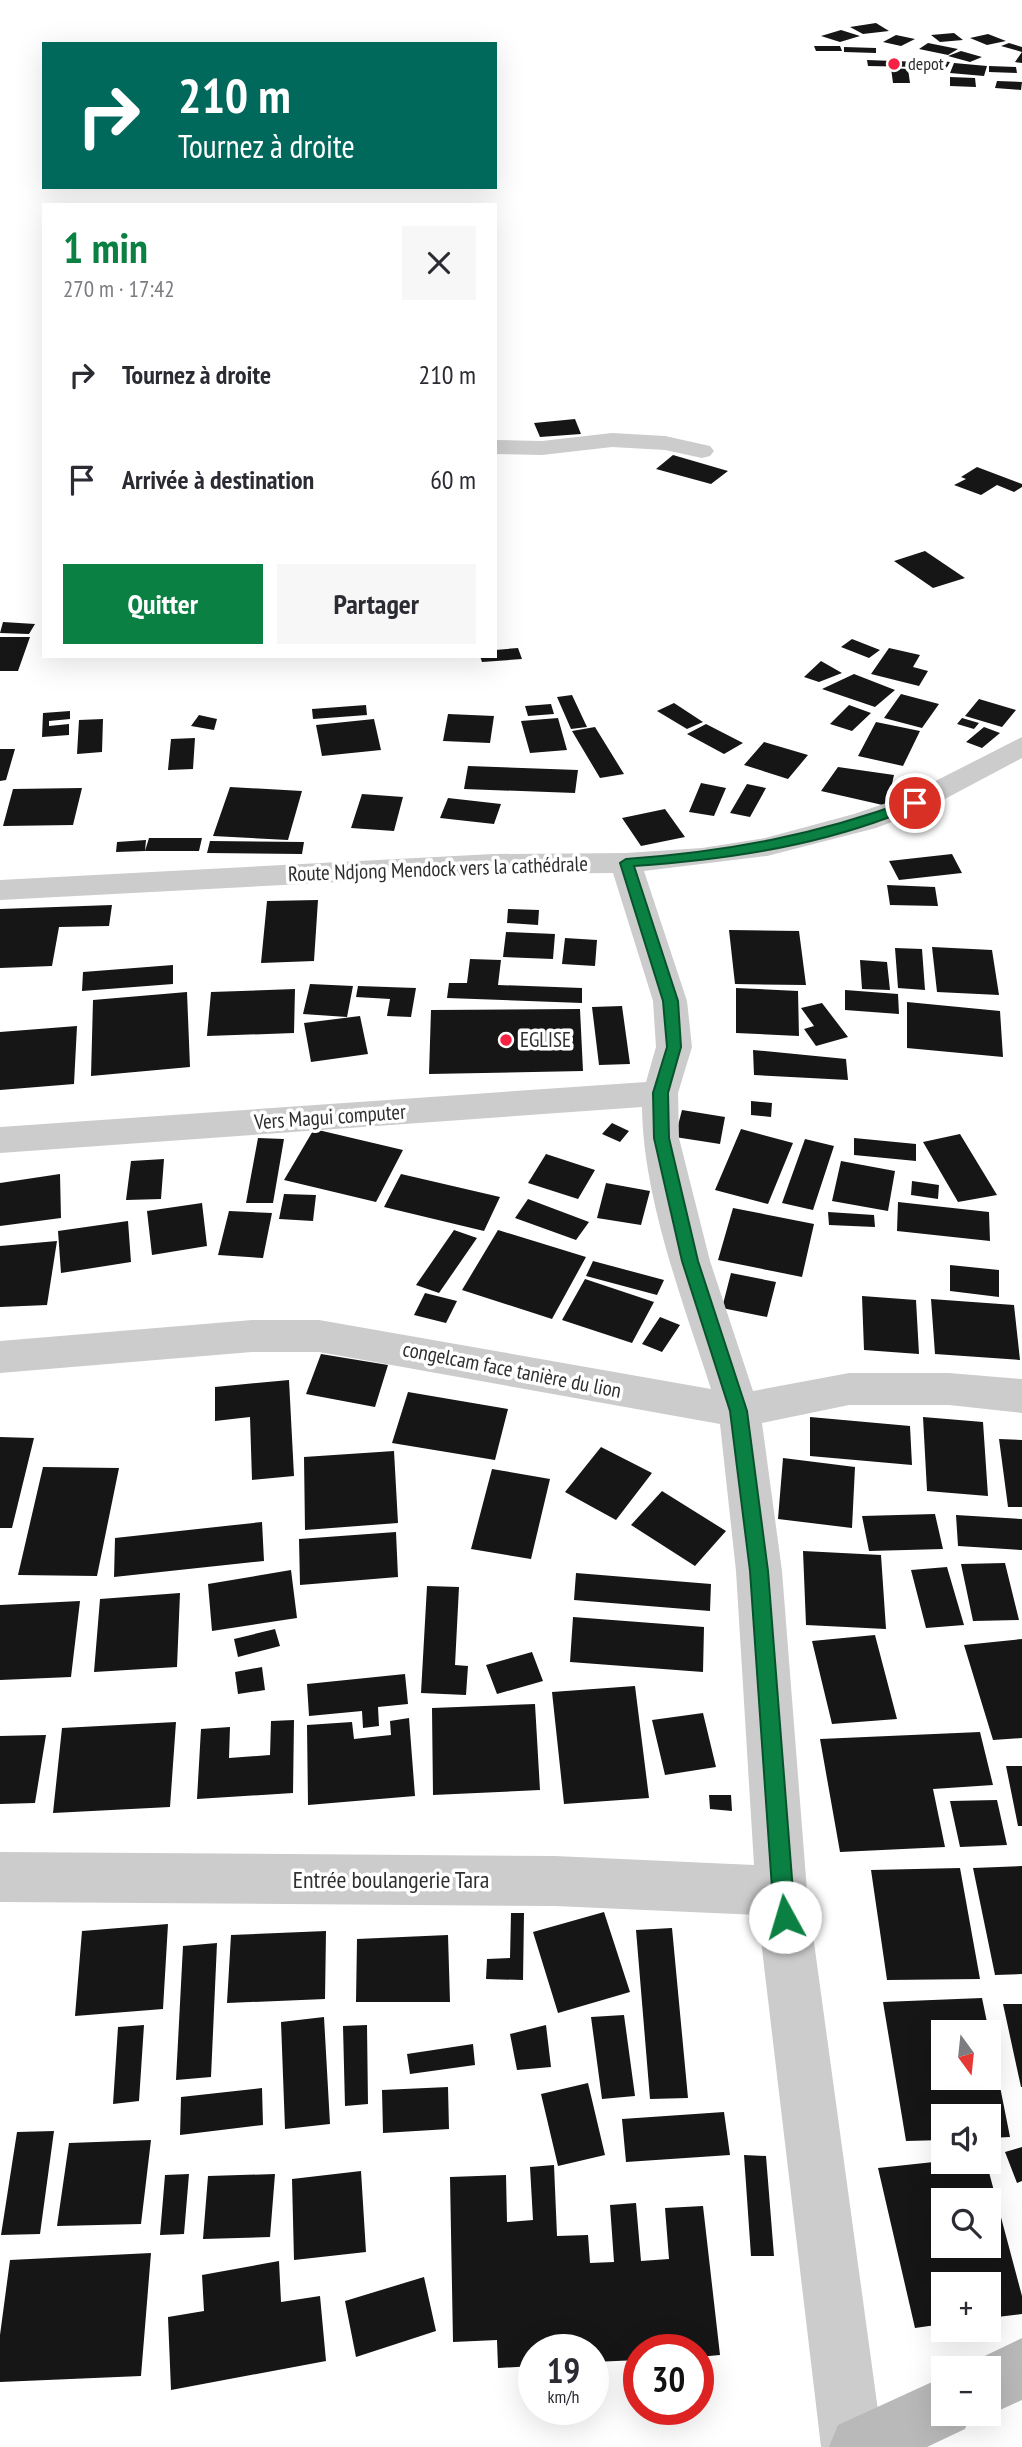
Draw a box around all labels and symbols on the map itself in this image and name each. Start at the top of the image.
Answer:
place label: depot [908,52,944,75]
marker: depot [886,56,902,72]
pin [885,773,945,833]
street label: Route Ndjong Mendock vers la cathédrale [288,850,588,887]
place label: EGLISE [520,1026,571,1053]
marker: EGLISE [498,1032,514,1048]
street label: Vers Magui computer [252,1098,407,1135]
street label: congelcam face tanière du lion [401,1335,624,1404]
street label: Entrée boulangerie Tara [293,1864,489,1895]
position arrow [748,1880,822,1954]
north arrow [931,2020,1001,2090]
speed limit sign: 30 [623,2334,714,2425]

